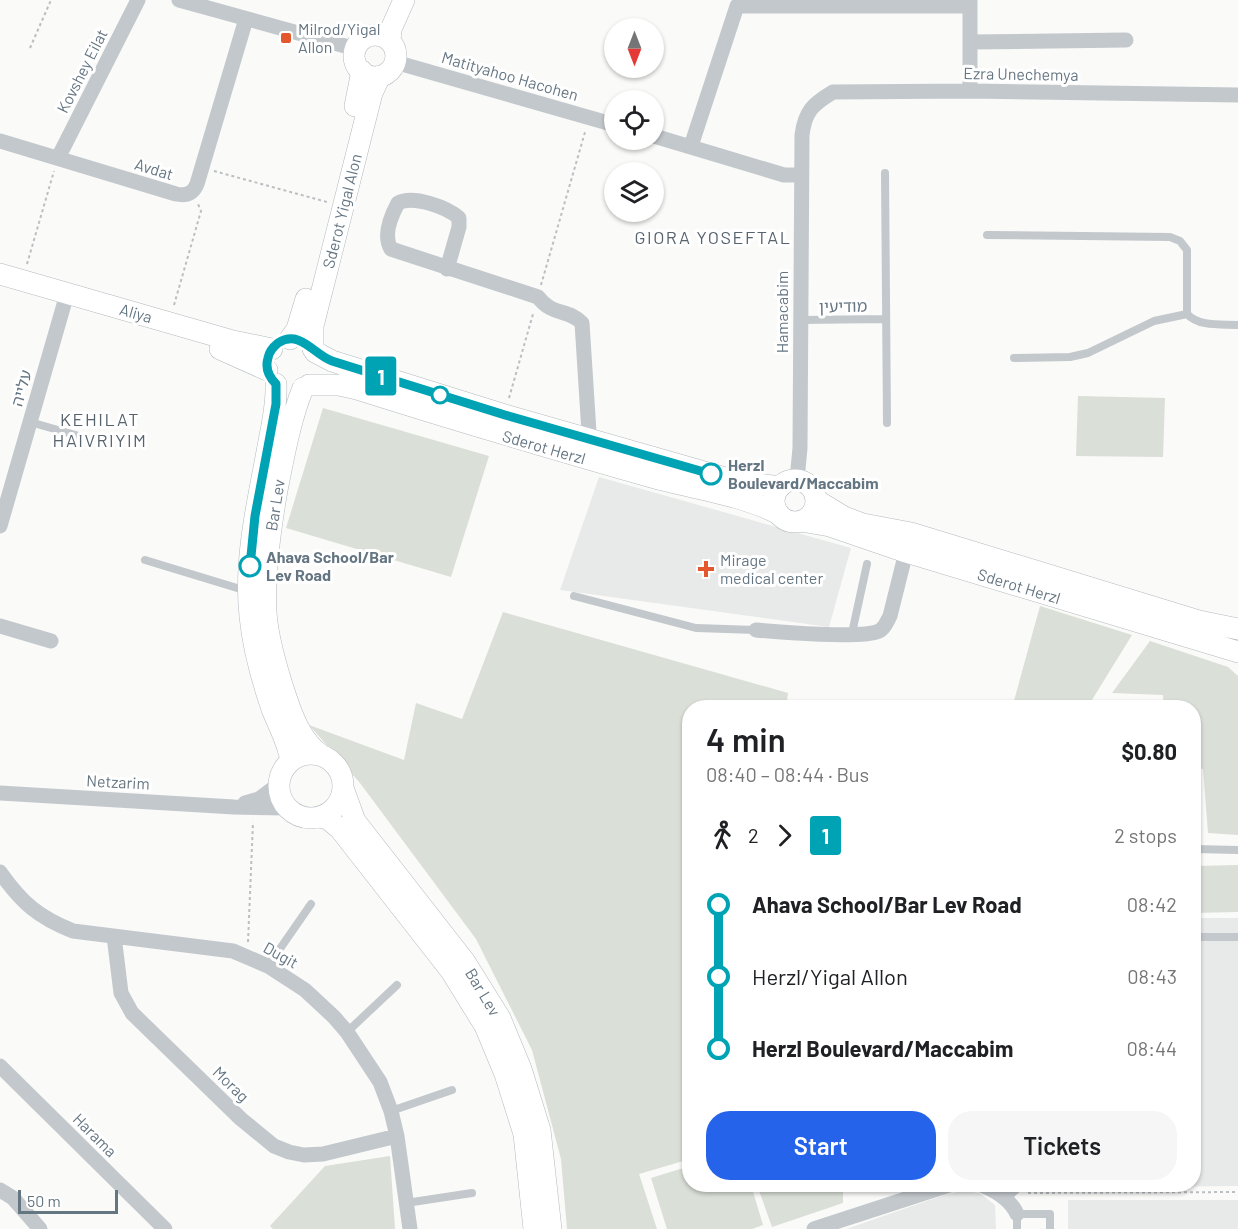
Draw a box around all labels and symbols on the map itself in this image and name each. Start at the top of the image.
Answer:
north arrow [604,18,664,78]
place label: Milrod/Yigal Allon [298,19,380,56]
street label: Kovshey Eilat [52,26,111,116]
marker: Milrod/Yigal Allon [279,31,293,45]
street label: Matityahoo Hacohen [440,47,581,104]
street label: Ezra Unechemya [963,63,1079,84]
street label: Sderot Yigal Alon [318,152,365,270]
street label: Avdat [133,154,176,183]
district label: GIORA YOSEFTAL [634,226,792,248]
street label: Hamacabim [772,271,791,353]
street label: מודיעין [819,296,867,315]
street label: Aliya [118,299,155,326]
line badge: 1 [362,356,400,395]
street label: עלייה [6,367,35,408]
unlabelled marker [431,386,449,404]
district label: KEHILAT HAIVRIYIM [52,408,148,451]
street label: Sderot Herzl [500,426,588,467]
place label: Herzl Boulevard/Maccabim [728,455,879,492]
marker: Herzl Boulevard/Maccabim [700,463,722,485]
street label: Bar Lev [261,477,288,532]
place label: Ahava School/Bar Lev Road [266,547,394,584]
place label: Mirage medical center [720,550,823,587]
marker: Ahava School/Bar Lev Road [239,555,261,577]
marker: Mirage medical center [697,560,715,578]
street label: Sderot Herzl [975,564,1063,607]
street label: Netzarim [86,770,150,793]
street label: Dugit [261,937,302,972]
street label: Bar Lev [462,964,505,1019]
street label: Morag [209,1062,253,1105]
street label: Harama [70,1109,121,1160]
scale bar [18,1187,118,1214]

